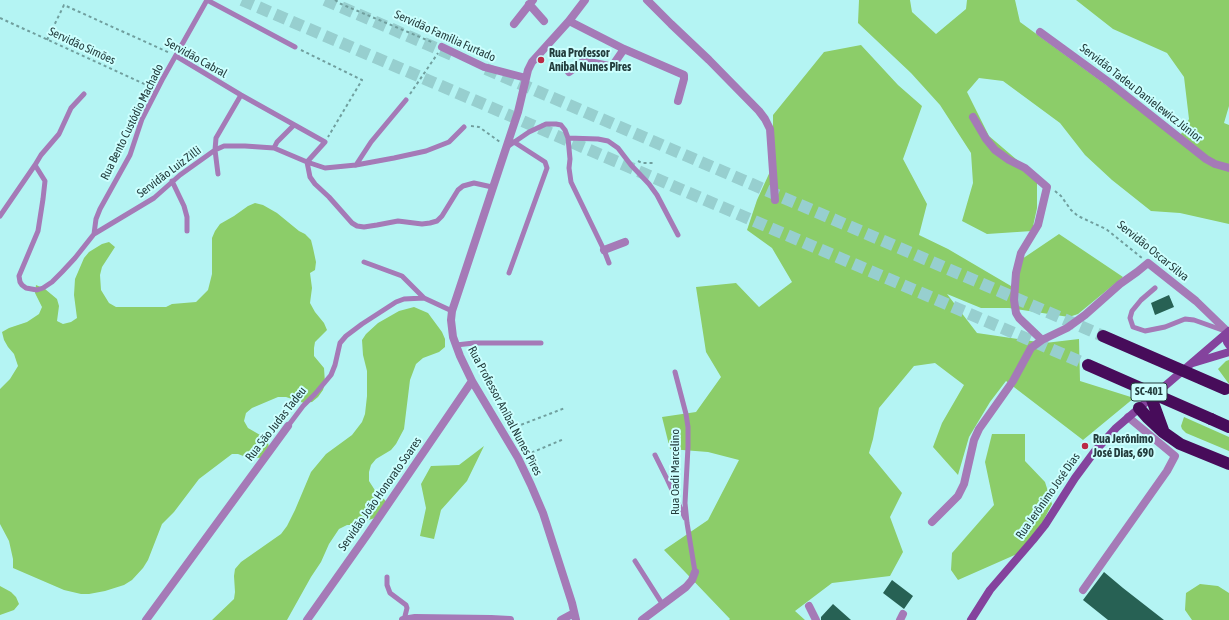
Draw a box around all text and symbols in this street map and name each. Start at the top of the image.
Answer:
street label: Servidão Família Furtado [392,7,498,65]
street label: Servidão Simões [46,24,118,68]
street label: Servidão Cabral [162,35,230,81]
street label: Servidão Tadeu Danielewicz Júnior [1077,41,1205,145]
place label: Rua Professor Aníbal Nunes Pires [549,46,631,74]
marker: Rua Professor Aníbal Nunes Pires [536,55,546,65]
street label: Rua Bento Custódio Machado [98,62,166,182]
street label: Servidão Luiz Zilli [134,143,204,201]
street label: Servidão Oscar Silva [1114,218,1192,284]
street label: Rua Professor Aníbal Nunes Pires [465,344,545,478]
road number: SC-401 [1131,383,1167,401]
street label: Rua São Judas Tadeu [242,384,310,464]
street label: Rua Oadi Marcelino [668,429,682,515]
place label: Rua Jerônimo José Dias, 690 [1093,432,1154,460]
street label: Servidão João Honorato Soares [335,434,425,554]
marker: Rua Jerônimo José Dias, 690 [1080,441,1090,451]
street label: Rua Jerônimo José Dias [1013,450,1083,542]

